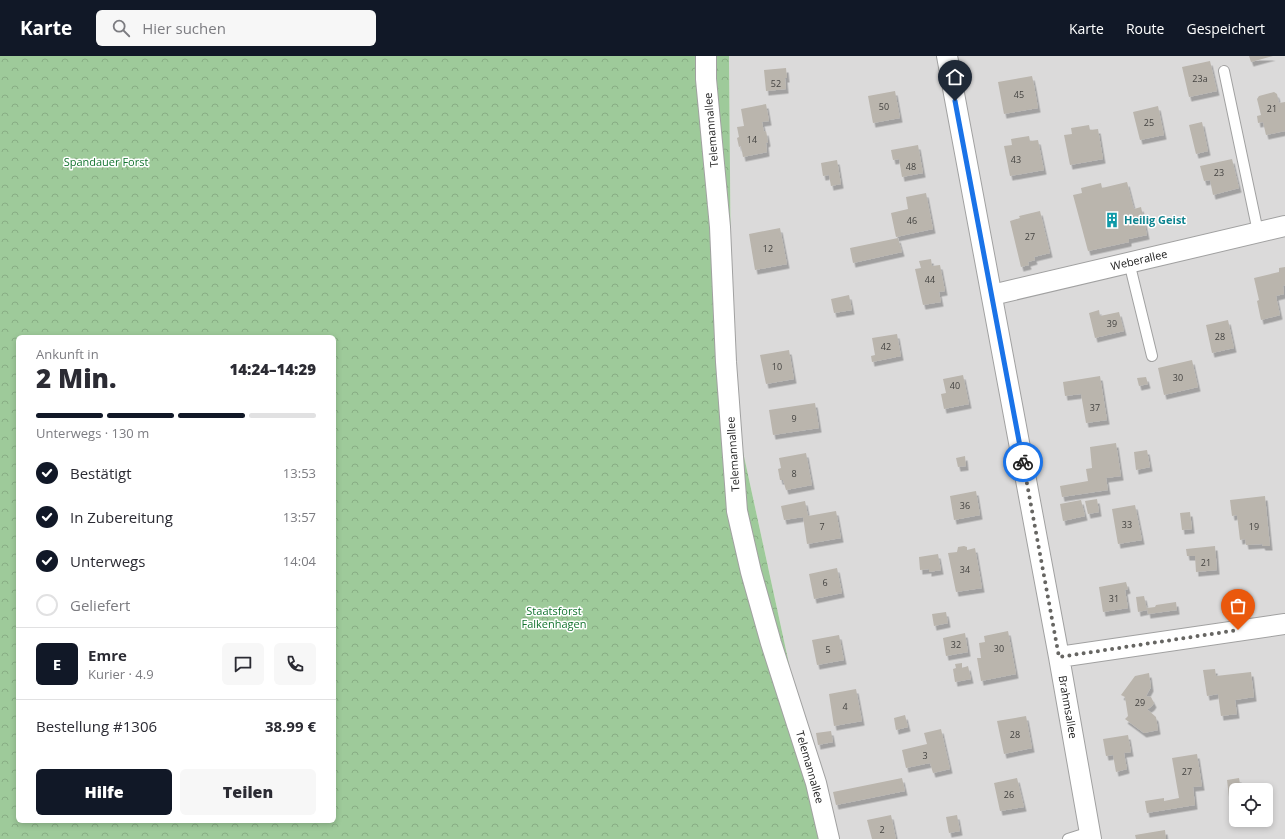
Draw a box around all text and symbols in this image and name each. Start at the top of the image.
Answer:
search box [96,10,376,46]
text: Karte [20,15,72,41]
icon: search [110,17,132,39]
text: Hier suchen [142,18,226,38]
text: Karte [1069,19,1104,38]
text: Route [1126,19,1164,38]
text: Gespeichert [1186,19,1265,38]
pin [938,60,972,101]
icon: home [944,66,966,88]
house number: 23a [1192,72,1208,85]
house number: 52 [771,77,781,90]
house number: 45 [1014,88,1024,101]
street label: Telemannallee [700,92,721,168]
house number: 50 [879,100,889,113]
house number: 21 [1267,102,1277,115]
house number: 25 [1144,116,1154,129]
house number: 14 [747,133,757,146]
house number: 43 [1011,153,1021,166]
park label: Spandauer Forst [64,154,148,169]
house number: 48 [906,160,916,173]
house number: 23 [1214,166,1224,179]
building icon: Heilig Geist [1103,211,1121,229]
place label: Heilig Geist [1124,212,1186,227]
house number: 46 [907,214,917,227]
house number: 27 [1025,230,1035,243]
house number: 12 [763,242,773,255]
street label: Weberallee [1109,246,1169,273]
house number: 44 [925,273,935,286]
house number: 39 [1107,317,1117,330]
house number: 28 [1215,330,1225,343]
house number: 42 [881,340,891,353]
text: Ankunft in [36,345,99,363]
text: 14:24–14:29 [230,359,316,379]
text: 2 Min. [36,360,117,396]
house number: 10 [772,360,782,373]
house number: 30 [1173,371,1183,384]
house number: 40 [950,379,960,392]
house number: 37 [1090,401,1100,414]
house number: 9 [791,412,797,425]
street label: Telemannallee [722,416,743,492]
text: Unterwegs · 130 m [36,424,149,442]
courier [1003,442,1043,482]
icon: bike [1012,451,1034,473]
icon: check [36,462,58,484]
text: Bestätigt [70,463,132,483]
text: 13:53 [283,464,316,482]
house number: 8 [791,467,797,480]
house number: 36 [960,499,970,512]
icon: check [36,506,58,528]
text: In Zubereitung [70,507,173,527]
text: 13:57 [283,508,316,526]
house number: 33 [1122,518,1132,531]
house number: 7 [819,520,825,533]
house number: 19 [1249,520,1259,533]
icon: check [36,550,58,572]
text: Unterwegs [70,551,145,571]
text: 14:04 [283,552,316,570]
house number: 21 [1201,556,1211,569]
house number: 34 [960,563,970,576]
house number: 6 [822,576,828,589]
pin [1221,589,1255,630]
house number: 31 [1109,592,1119,605]
text: Geliefert [70,595,130,615]
icon: bag [1227,595,1249,617]
park label: Staatsforst Falkenhagen [521,603,587,631]
house number: 32 [951,638,961,651]
house number: 30 [994,642,1004,655]
button: chat [222,643,264,685]
button: phone [274,643,316,685]
house number: 5 [825,643,831,656]
text: Emre [88,645,127,665]
text: E [53,654,61,674]
text: Kurier · 4.9 [88,665,154,683]
street label: Brahmsallee [1056,674,1081,740]
house number: 29 [1135,696,1145,709]
house number: 4 [842,700,848,713]
text: Bestellung #1306 [36,716,157,736]
text: 38.99 € [265,716,316,736]
house number: 28 [1010,728,1020,741]
street label: Telemannallee [793,729,828,805]
house number: 3 [922,749,928,762]
house number: 27 [1182,765,1192,778]
button: Hilfe [36,769,172,815]
button: Teilen [180,769,316,815]
map controls [1229,783,1273,827]
button: locate [1229,783,1273,827]
house number: 26 [1004,788,1014,801]
house number: 2 [879,823,885,836]

